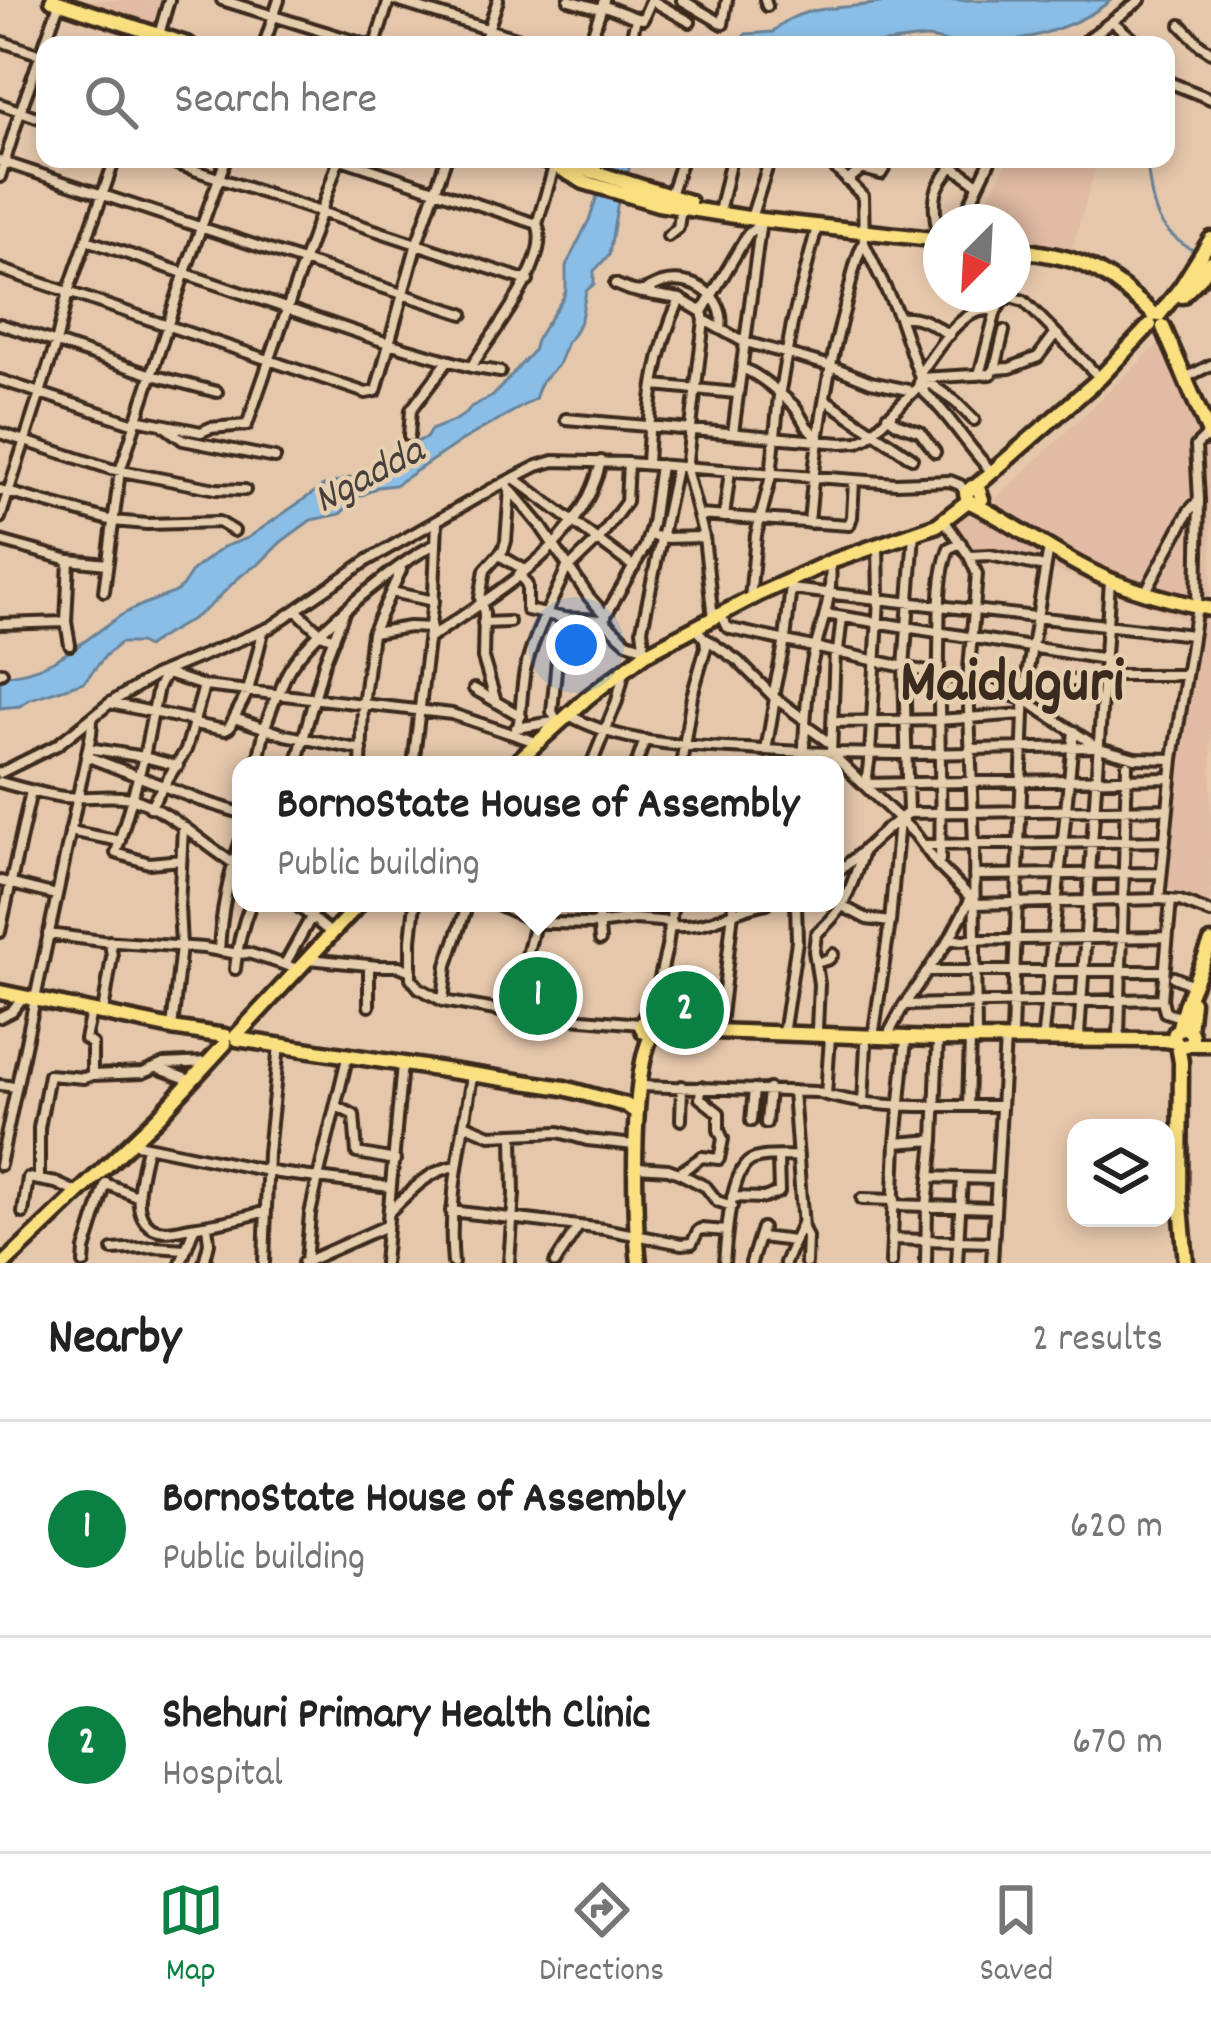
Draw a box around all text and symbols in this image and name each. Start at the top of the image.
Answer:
search box [36,36,1175,168]
icon: search [78,69,144,135]
text: Search here [174,70,377,134]
north arrow [923,204,1031,312]
water label: Ngadda [304,423,438,532]
your location [546,615,606,675]
district label: Maiduguri [900,642,1125,732]
popup [232,756,844,912]
text: BornoState House of Assembly [277,775,799,839]
text: Public building [277,839,480,894]
pin: 1 [499,951,577,1041]
pin: 2 [646,965,724,1055]
map controls [1067,1119,1175,1227]
button: layers [1067,1119,1175,1227]
text: Nearby [48,1305,181,1377]
text: 2 results [1032,1314,1163,1369]
text: BornoState House of Assembly [162,1469,684,1533]
text: 1 [83,1501,91,1556]
text: 620 m [1070,1501,1163,1556]
text: Public building [162,1533,365,1588]
text: Shehuri Primary Health Clinic [162,1685,651,1749]
text: 2 [78,1717,96,1772]
text: 670 m [1072,1717,1163,1772]
text: Hospital [162,1749,283,1804]
tab: Map [158,1877,224,1996]
tab: Directions [539,1877,664,1996]
tab: Saved [980,1877,1053,1996]

